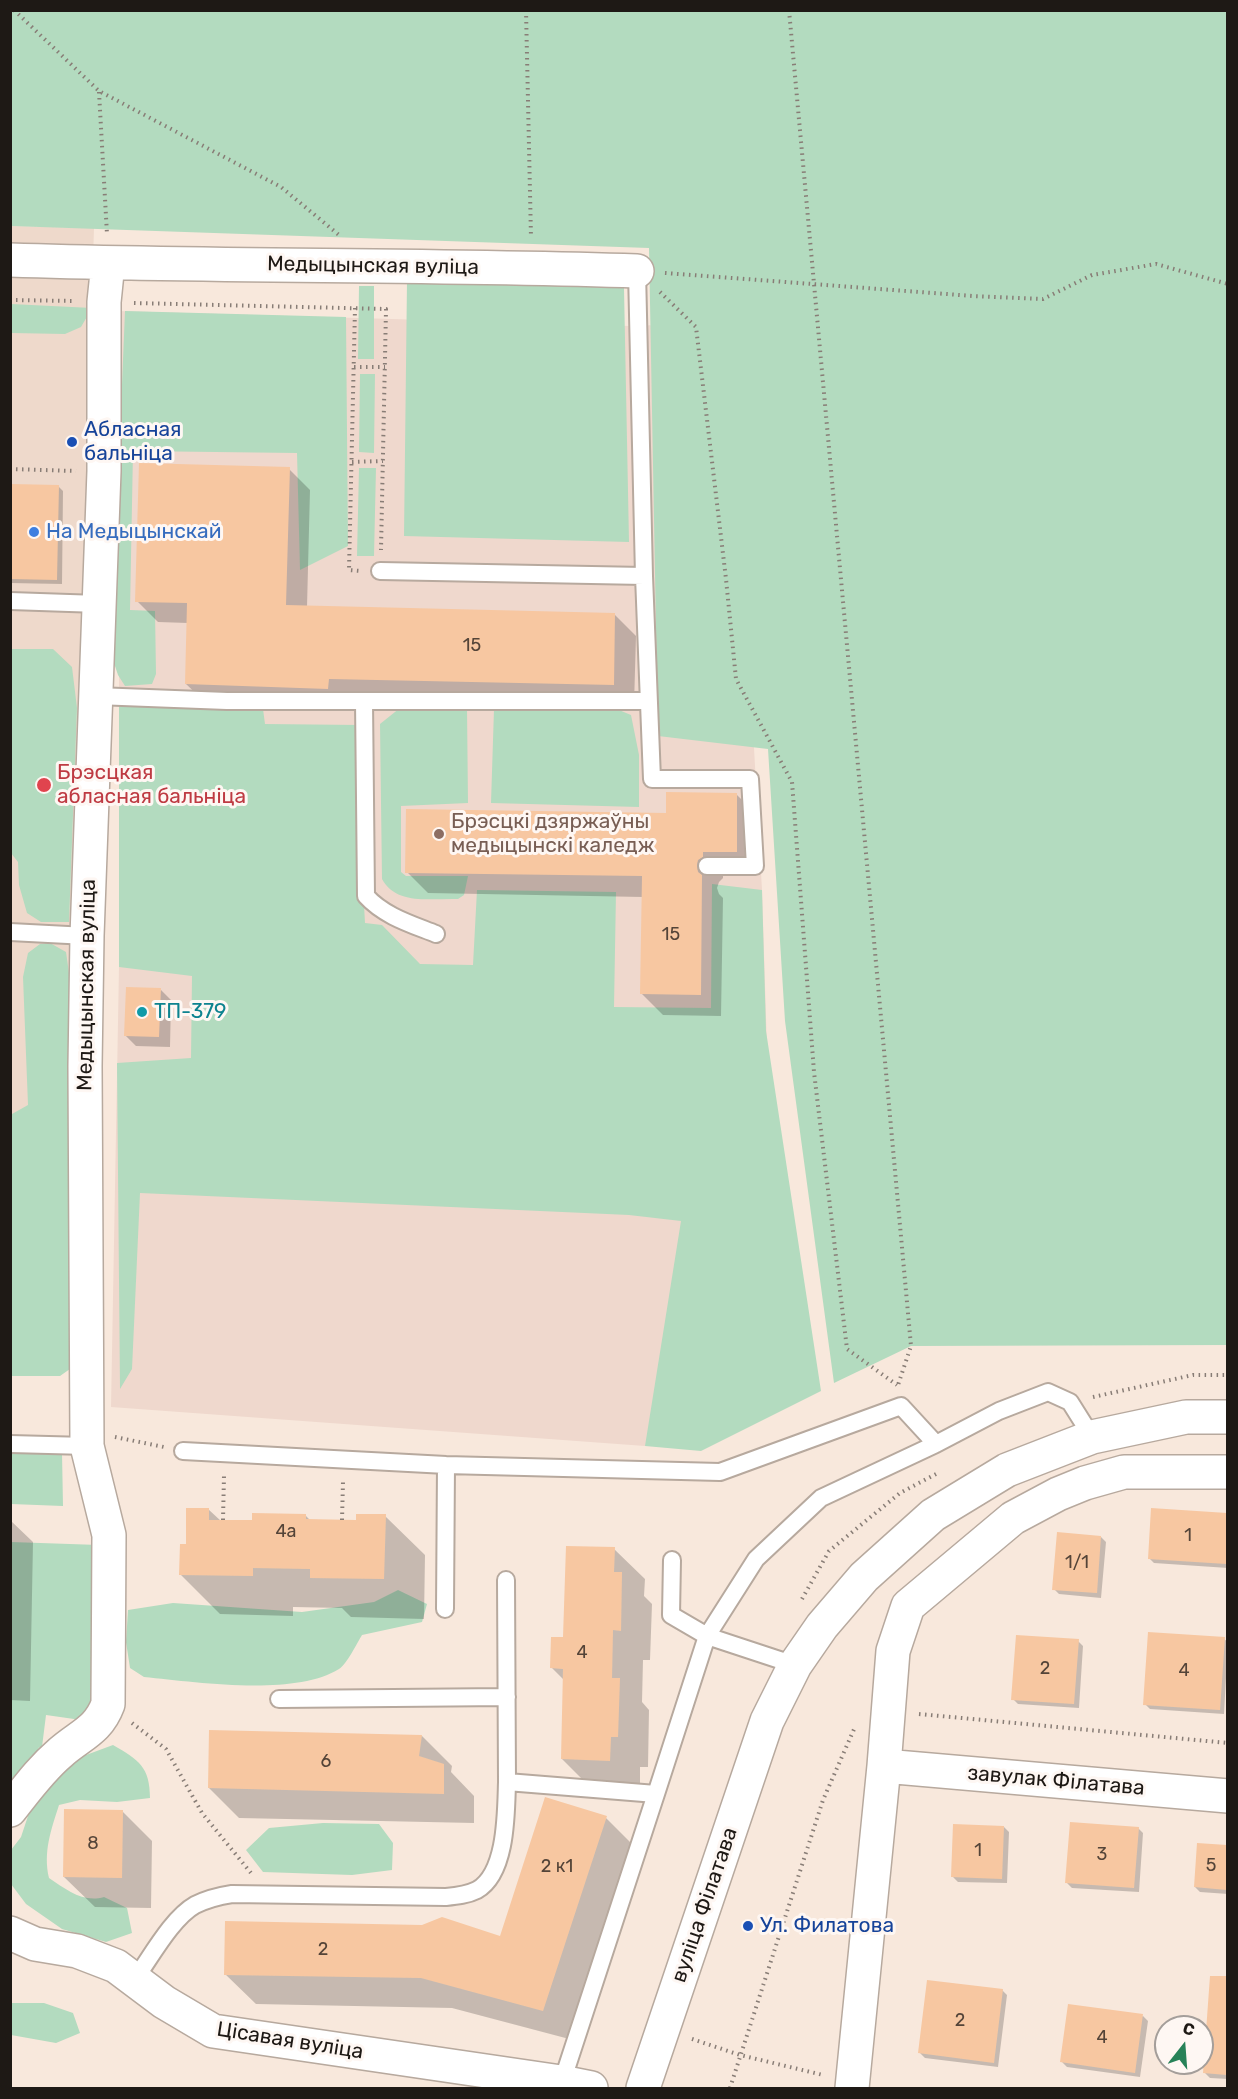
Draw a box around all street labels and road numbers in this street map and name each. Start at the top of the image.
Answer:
street label: Медыцынская вуліца [267,252,479,280]
street label: Медыцынская вуліца [73,879,101,1091]
street label: завулак Філатава [966,1761,1146,1801]
street label: вуліца Філатава [667,1824,743,1986]
street label: Цісавая вуліца [215,2017,365,2065]

